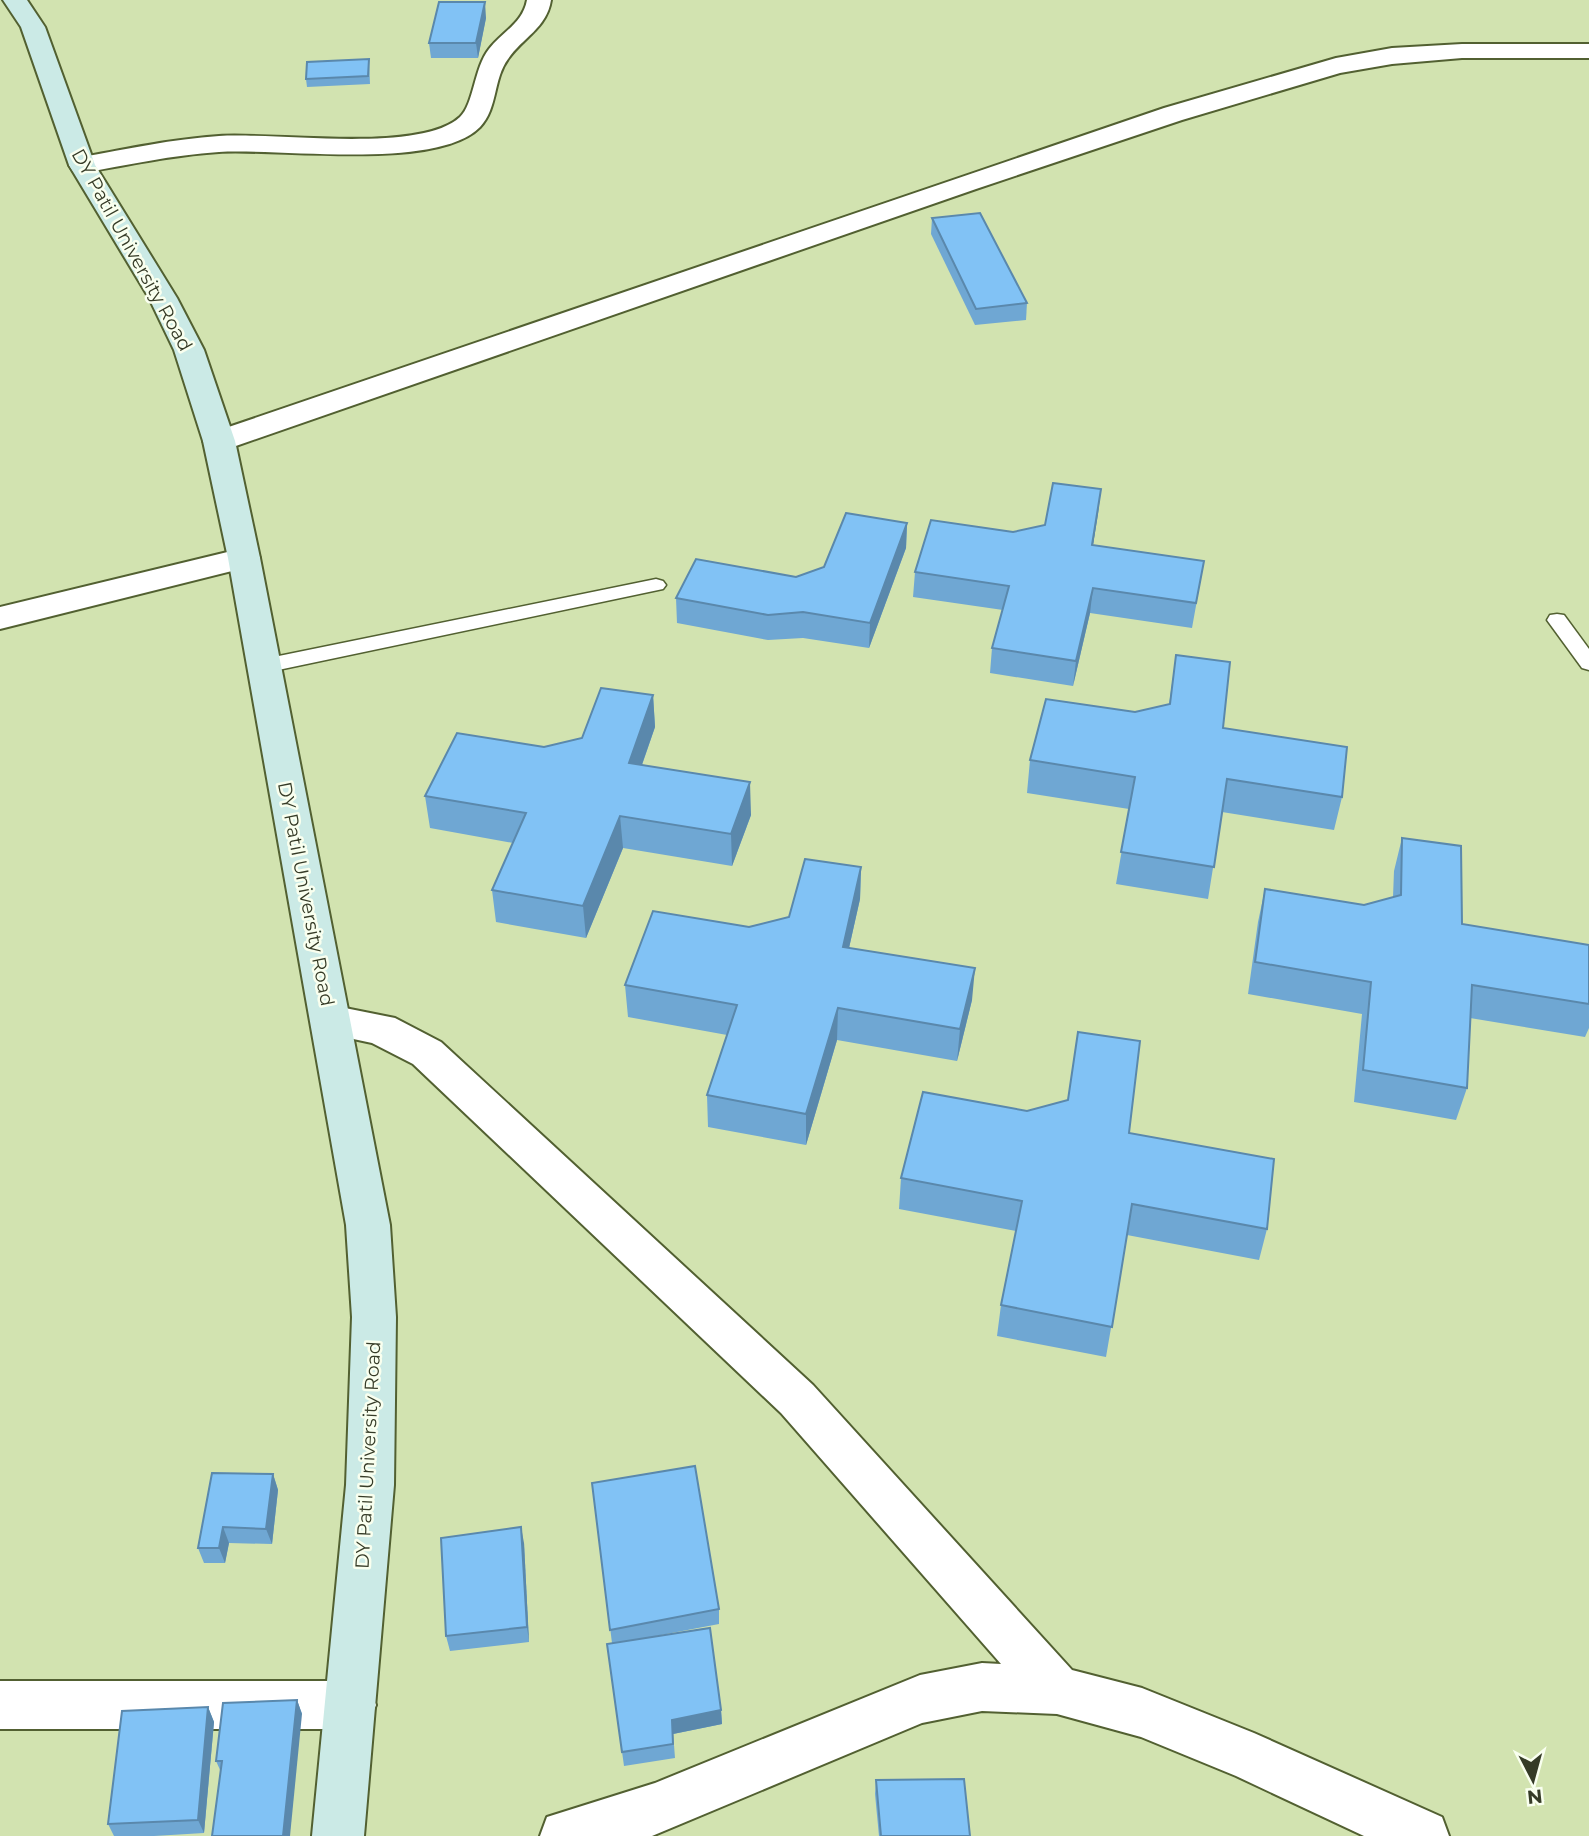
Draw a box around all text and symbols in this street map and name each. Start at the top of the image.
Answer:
street label: DY Patil University Road [67,145,197,355]
street label: DY Patil University Road [273,780,339,1008]
street label: DY Patil University Road [351,1341,385,1569]
north arrow [1498,1745,1568,1815]
text: N [1526,1784,1544,1809]

